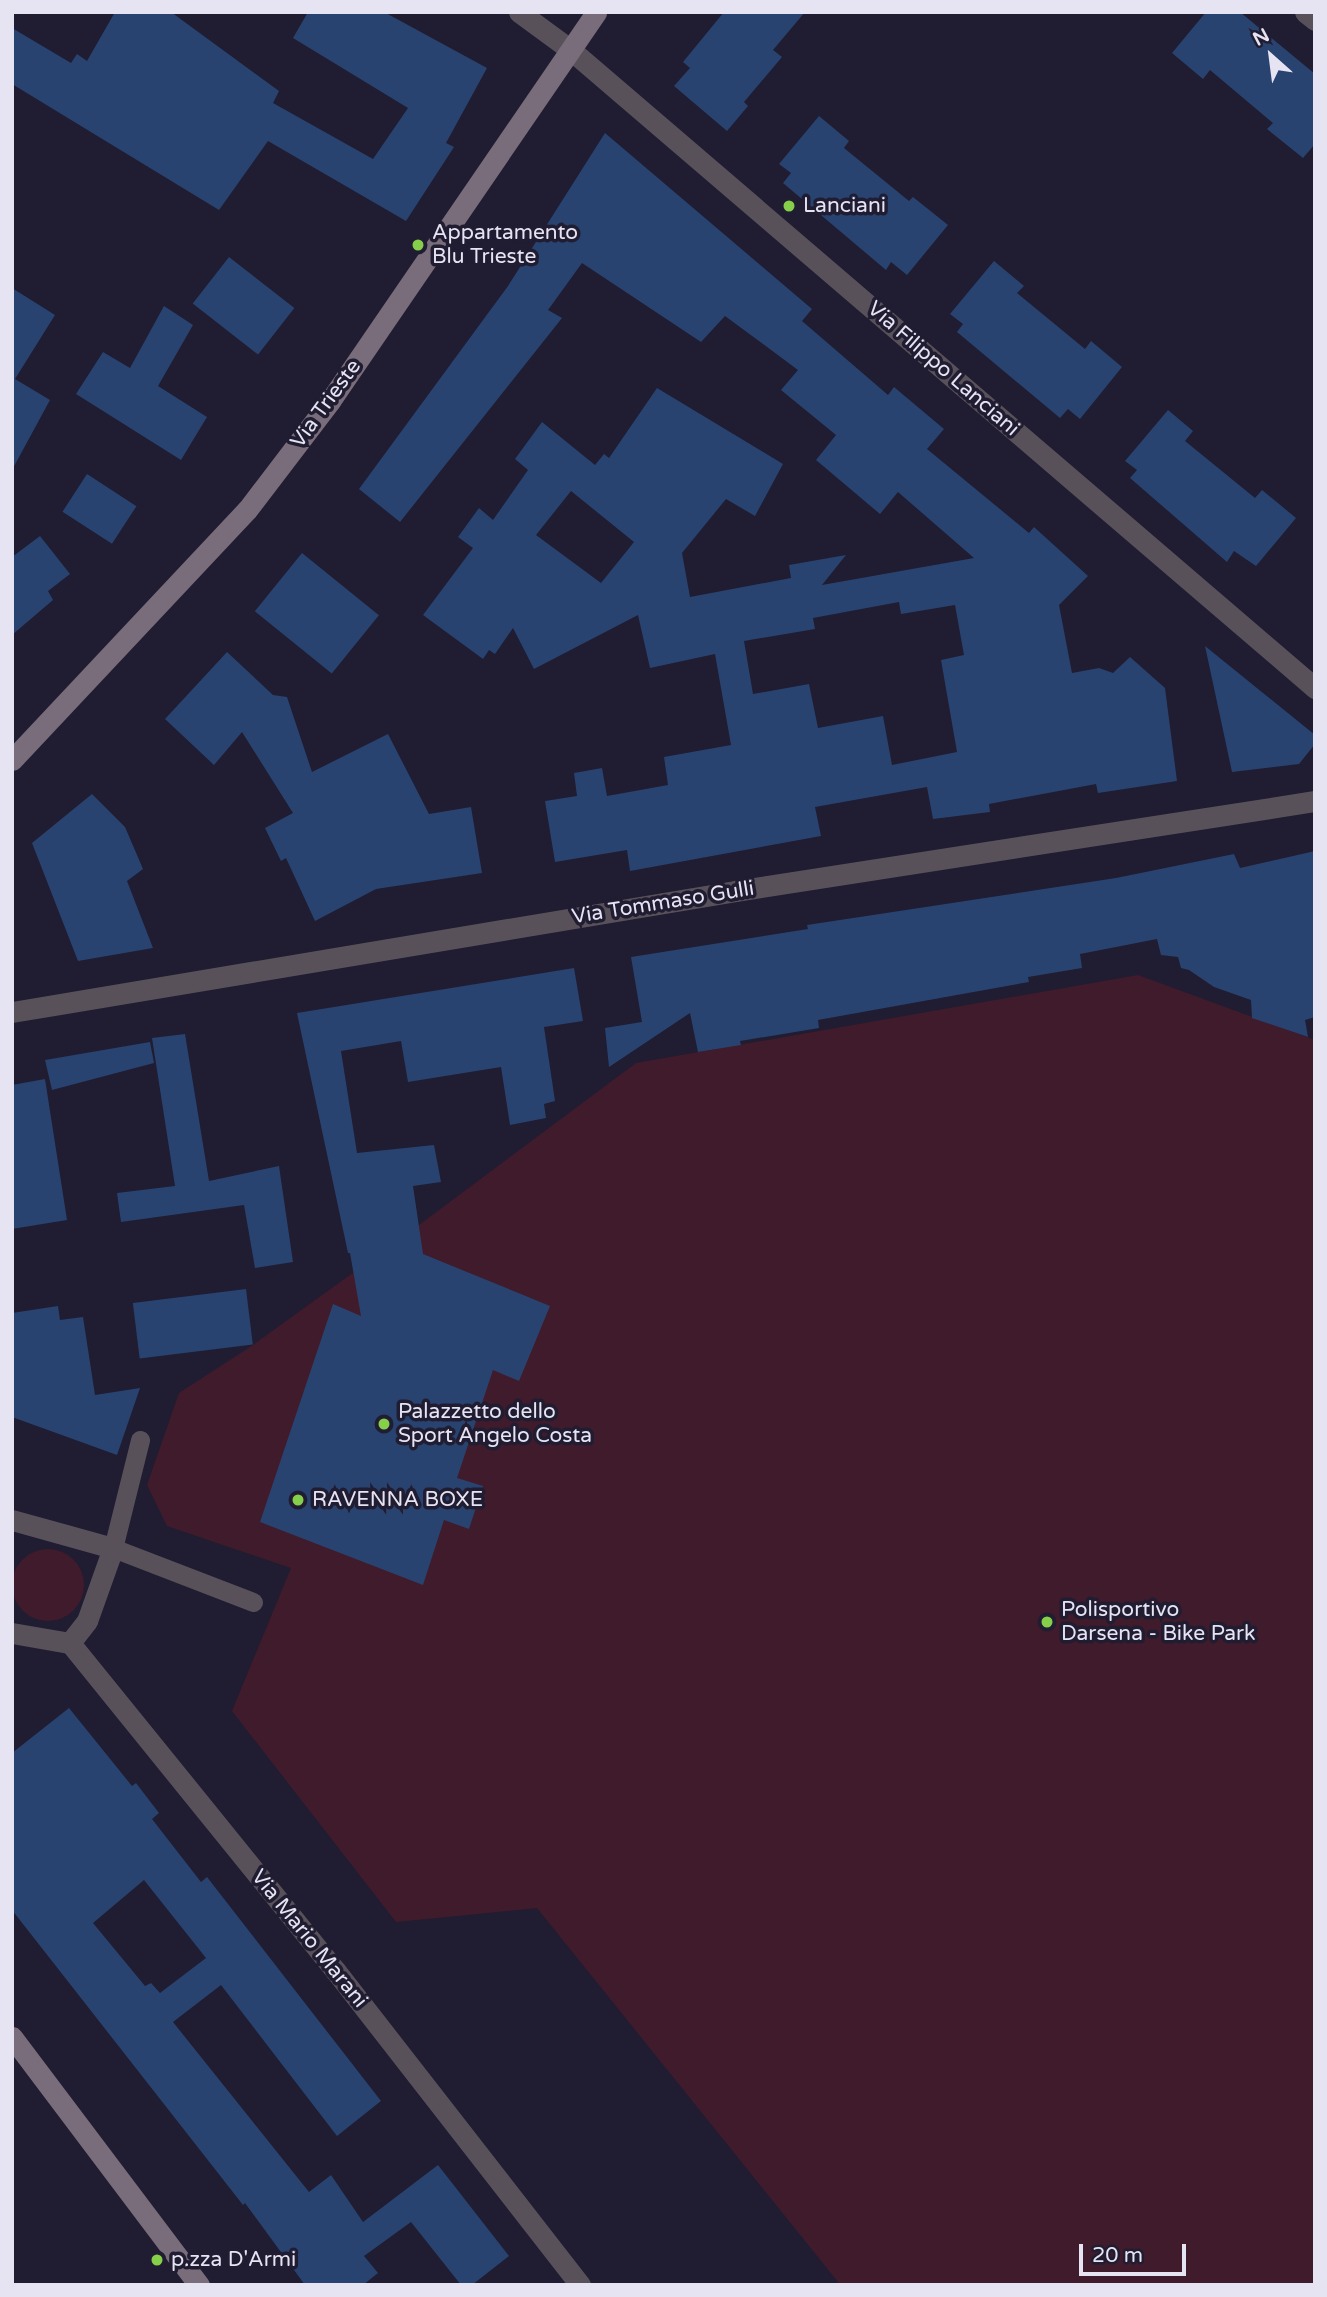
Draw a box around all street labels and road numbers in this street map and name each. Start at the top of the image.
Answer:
street label: Via Filippo Lanciani [862,296,1024,442]
street label: Via Trieste [285,355,367,453]
street label: Via Tommaso Gulli [570,876,756,930]
street label: Via Mario Marani [246,1865,372,2013]

